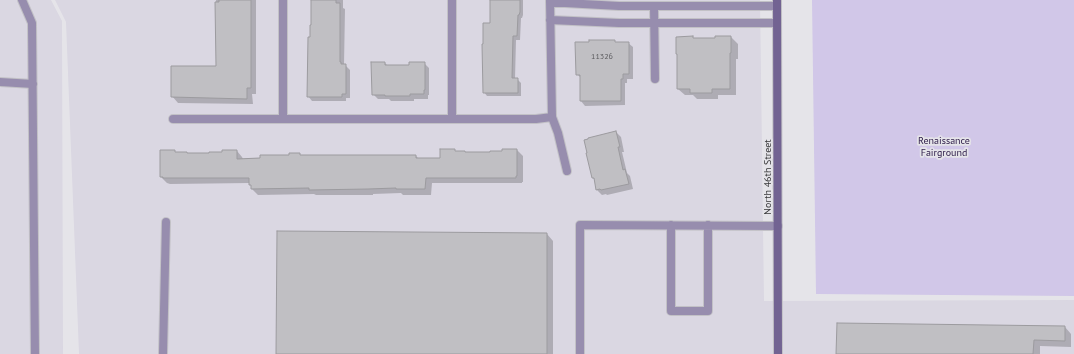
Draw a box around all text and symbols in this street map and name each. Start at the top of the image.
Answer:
house number: 11326 [591,52,613,62]
park label: Renaissance Fairground [918,135,970,158]
street label: North 46th Street [762,139,774,215]

